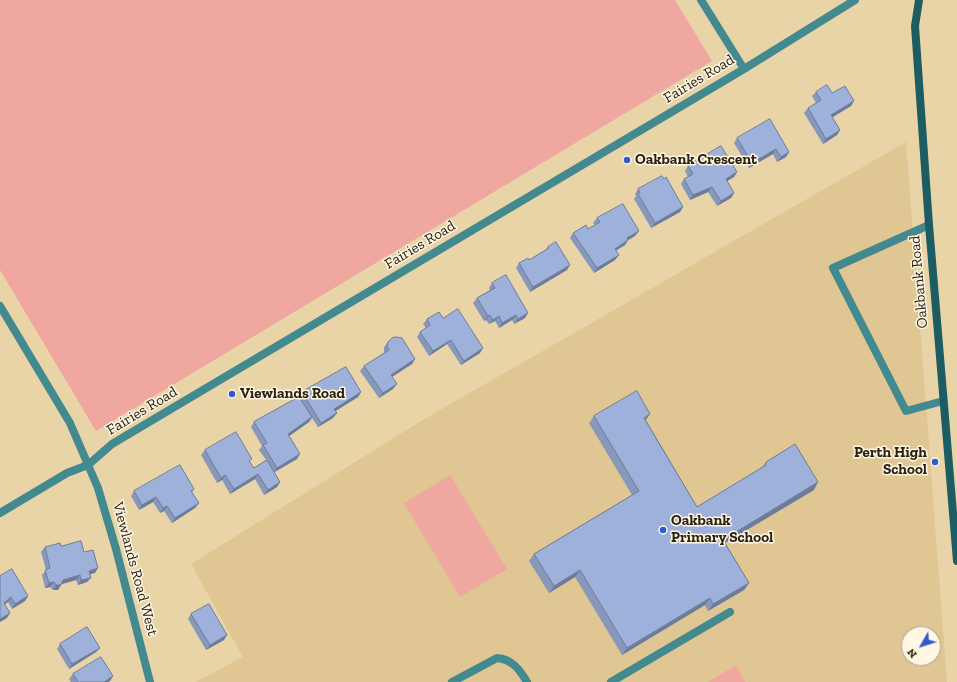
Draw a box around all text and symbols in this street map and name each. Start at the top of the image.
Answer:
street label: Fairies Road [660,51,738,107]
place label: Oakbank Crescent [635,151,757,169]
marker: Oakbank Crescent [622,155,632,165]
street label: Fairies Road [381,217,459,273]
street label: Oakbank Road [906,235,932,329]
street label: Fairies Road [103,383,181,439]
place label: Viewlands Road [240,385,345,403]
marker: Viewlands Road [227,389,237,399]
place label: Perth High School [854,444,927,479]
marker: Perth High School [930,457,940,467]
street label: Viewlands Road West [108,500,162,638]
place label: Oakbank Primary School [671,512,773,547]
marker: Oakbank Primary School [658,525,668,535]
north arrow [901,626,941,666]
text: N [904,646,920,661]

